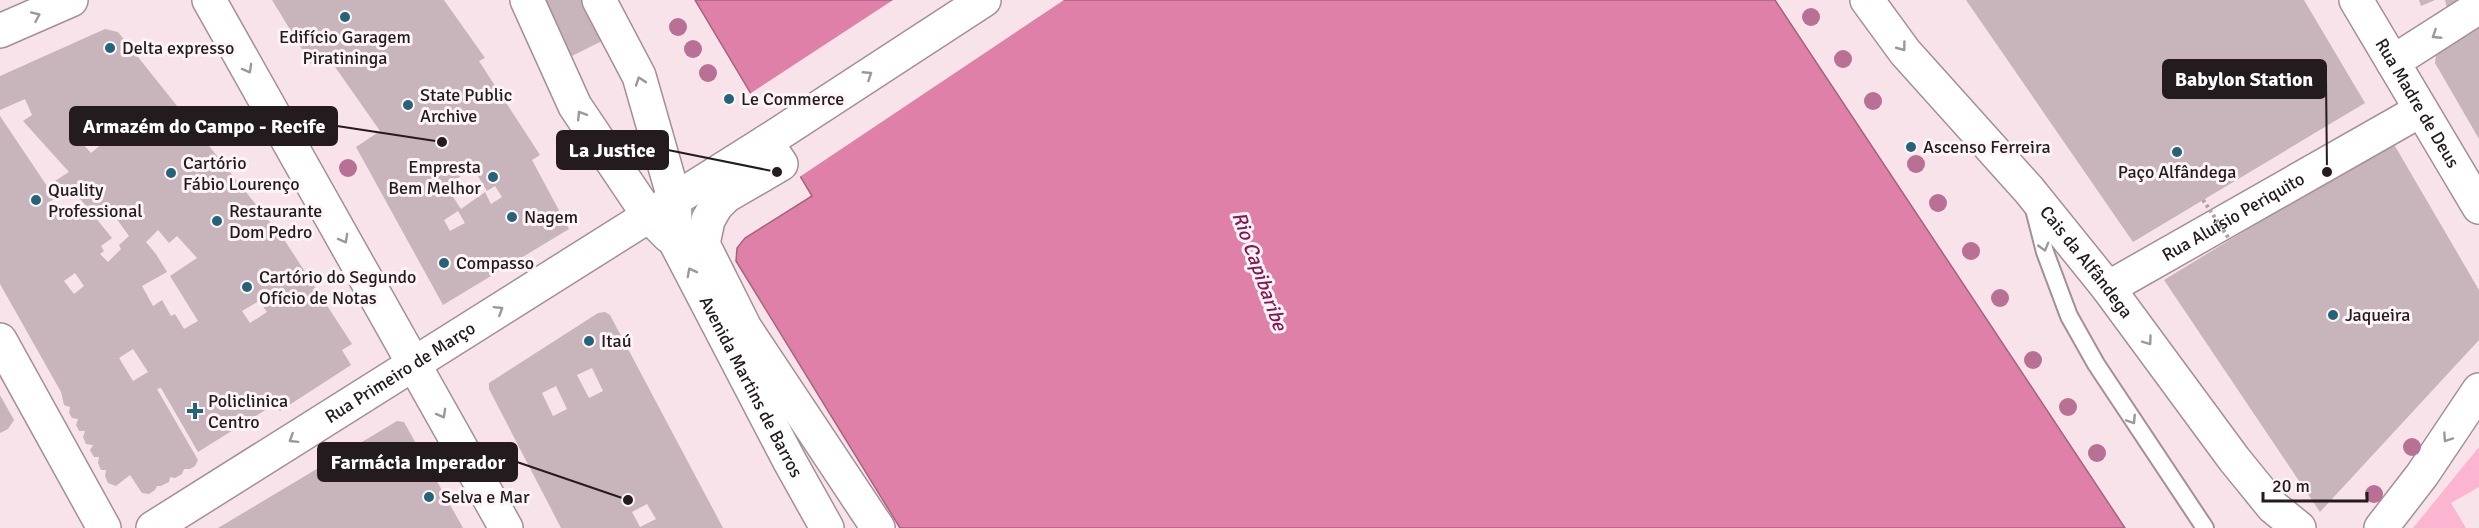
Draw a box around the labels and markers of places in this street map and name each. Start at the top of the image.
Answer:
marker: Edifício Garagem Piratininga [338,10,352,24]
place label: Edifício Garagem Piratininga [279,26,411,69]
place label: Delta expresso [122,37,234,59]
marker: Delta expresso [103,41,117,55]
callout: Babylon Station [2163,60,2326,98]
place label: State Public Archive [420,84,512,127]
place label: Le Commerce [741,88,844,110]
marker: Le Commerce [722,92,736,106]
marker: State Public Archive [401,98,415,112]
callout: Armazém do Campo - Recife [70,107,337,145]
callout: La Justice [557,131,668,169]
place label: Ascenso Ferreira [1923,136,2051,158]
marker: Ascenso Ferreira [1904,140,1918,154]
marker: Paço Alfândega [2170,145,2184,159]
place label: Cartório Fábio Lourenço [183,152,300,195]
place label: Empresta Bem Melhor [388,156,481,199]
place label: Paço Alfândega [2118,161,2236,183]
marker: Cartório Fábio Lourenço [164,166,178,180]
marker: Empresta Bem Melhor [486,170,500,184]
place label: Quality Professional [48,179,143,222]
marker: Quality Professional [29,193,43,207]
place label: Restaurante Dom Pedro [229,200,322,243]
place label: Nagem [524,206,578,228]
marker: Nagem [505,210,519,224]
marker: Restaurante Dom Pedro [210,214,224,228]
place label: Compasso [456,252,534,274]
marker: Compasso [437,256,451,270]
place label: Cartório do Segundo Ofício de Notas [259,266,416,309]
marker: Cartório do Segundo Ofício de Notas [240,280,254,294]
place label: Jaqueira [2345,304,2410,326]
marker: Jaqueira [2326,308,2340,322]
place label: Itaú [601,330,632,352]
marker: Itaú [582,334,596,348]
place label: Policlinica Centro [208,390,288,433]
marker: Policlinica Centro [186,402,204,420]
callout: Farmácia Imperador [318,443,517,481]
place label: Selva e Mar [441,486,530,508]
marker: Selva e Mar [422,490,436,504]

